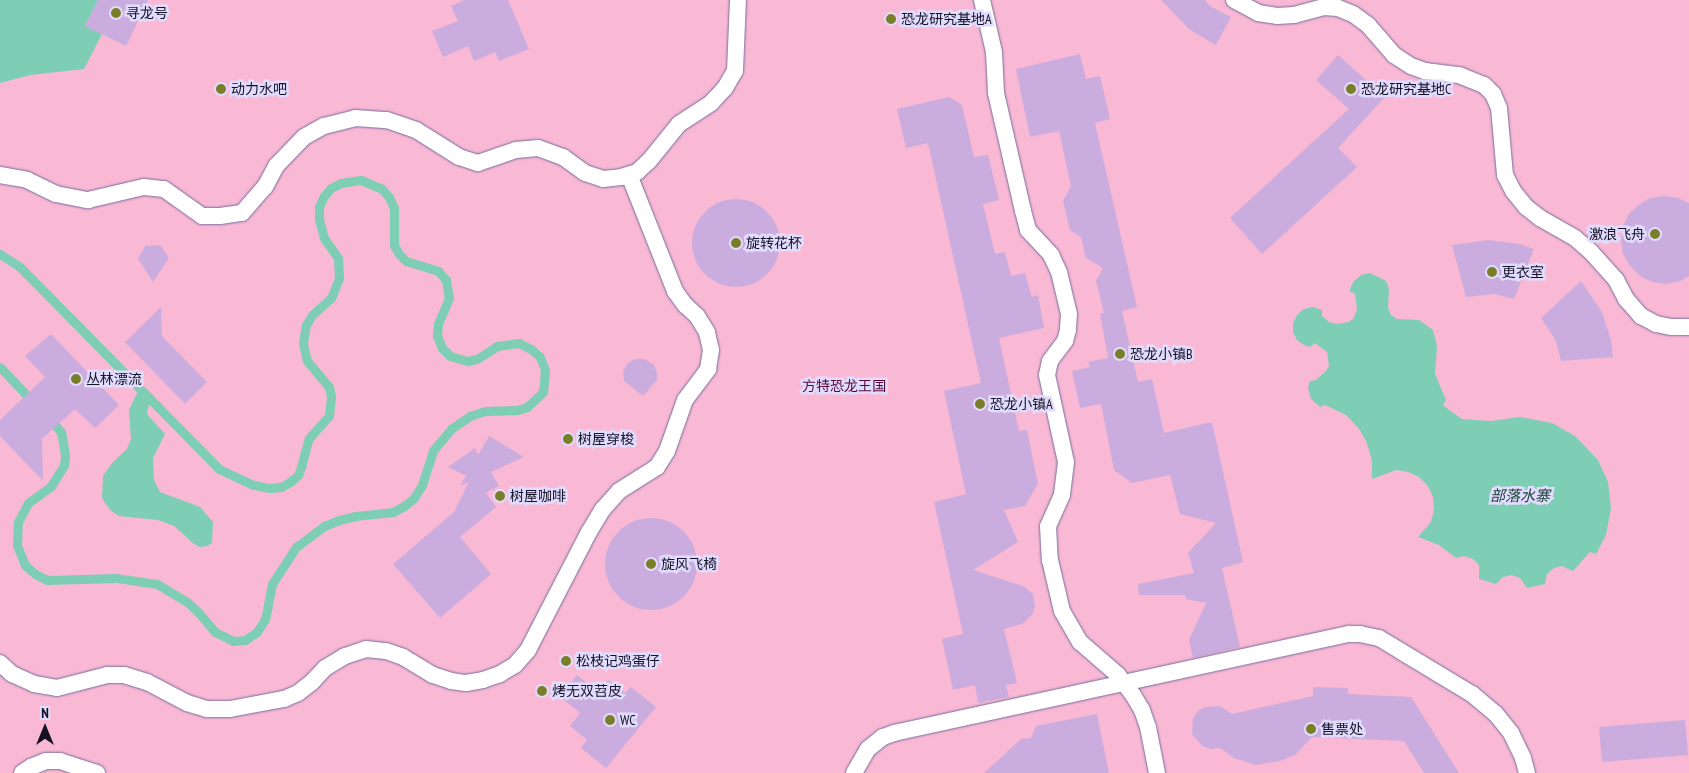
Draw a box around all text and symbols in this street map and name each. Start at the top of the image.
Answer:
place label: 寻龙号 [126,5,168,21]
marker: 寻龙号 [110,7,122,19]
place label: 恐龙研究基地A [901,11,992,27]
marker: 恐龙研究基地A [885,13,897,25]
place label: 动力水吧 [231,81,287,97]
place label: 恐龙研究基地C [1361,81,1451,97]
marker: 动力水吧 [215,83,227,95]
marker: 恐龙研究基地C [1345,83,1357,95]
place label: 激浪飞舟 [1589,226,1645,242]
marker: 激浪飞舟 [1649,228,1661,240]
place label: 旋转花杯 [746,235,802,251]
marker: 旋转花杯 [730,237,742,249]
place label: 更衣室 [1502,264,1544,280]
marker: 更衣室 [1486,266,1498,278]
place label: 恐龙小镇B [1130,346,1193,362]
marker: 恐龙小镇B [1114,348,1126,360]
place label: 丛林漂流 [86,371,142,387]
marker: 丛林漂流 [70,373,82,385]
park label: 方特恐龙王国 [802,378,886,394]
place label: 恐龙小镇A [990,396,1053,412]
marker: 恐龙小镇A [974,398,986,410]
place label: 树屋穿梭 [578,431,634,447]
marker: 树屋穿梭 [562,433,574,445]
water label: 部落水寨 [1490,487,1550,505]
place label: 树屋咖啡 [510,488,566,504]
marker: 树屋咖啡 [494,490,506,502]
place label: 旋风飞椅 [661,556,717,572]
marker: 旋风飞椅 [645,558,657,570]
place label: 松枝记鸡蛋仔 [576,653,660,669]
marker: 松枝记鸡蛋仔 [560,655,572,667]
place label: 烤无双苕皮 [552,683,622,699]
marker: 烤无双苕皮 [536,685,548,697]
north arrow [20,703,70,753]
text: N [41,704,49,722]
place label: WC [620,712,636,728]
marker: WC [604,714,616,726]
place label: 售票处 [1321,721,1363,737]
marker: 售票处 [1305,723,1317,735]

